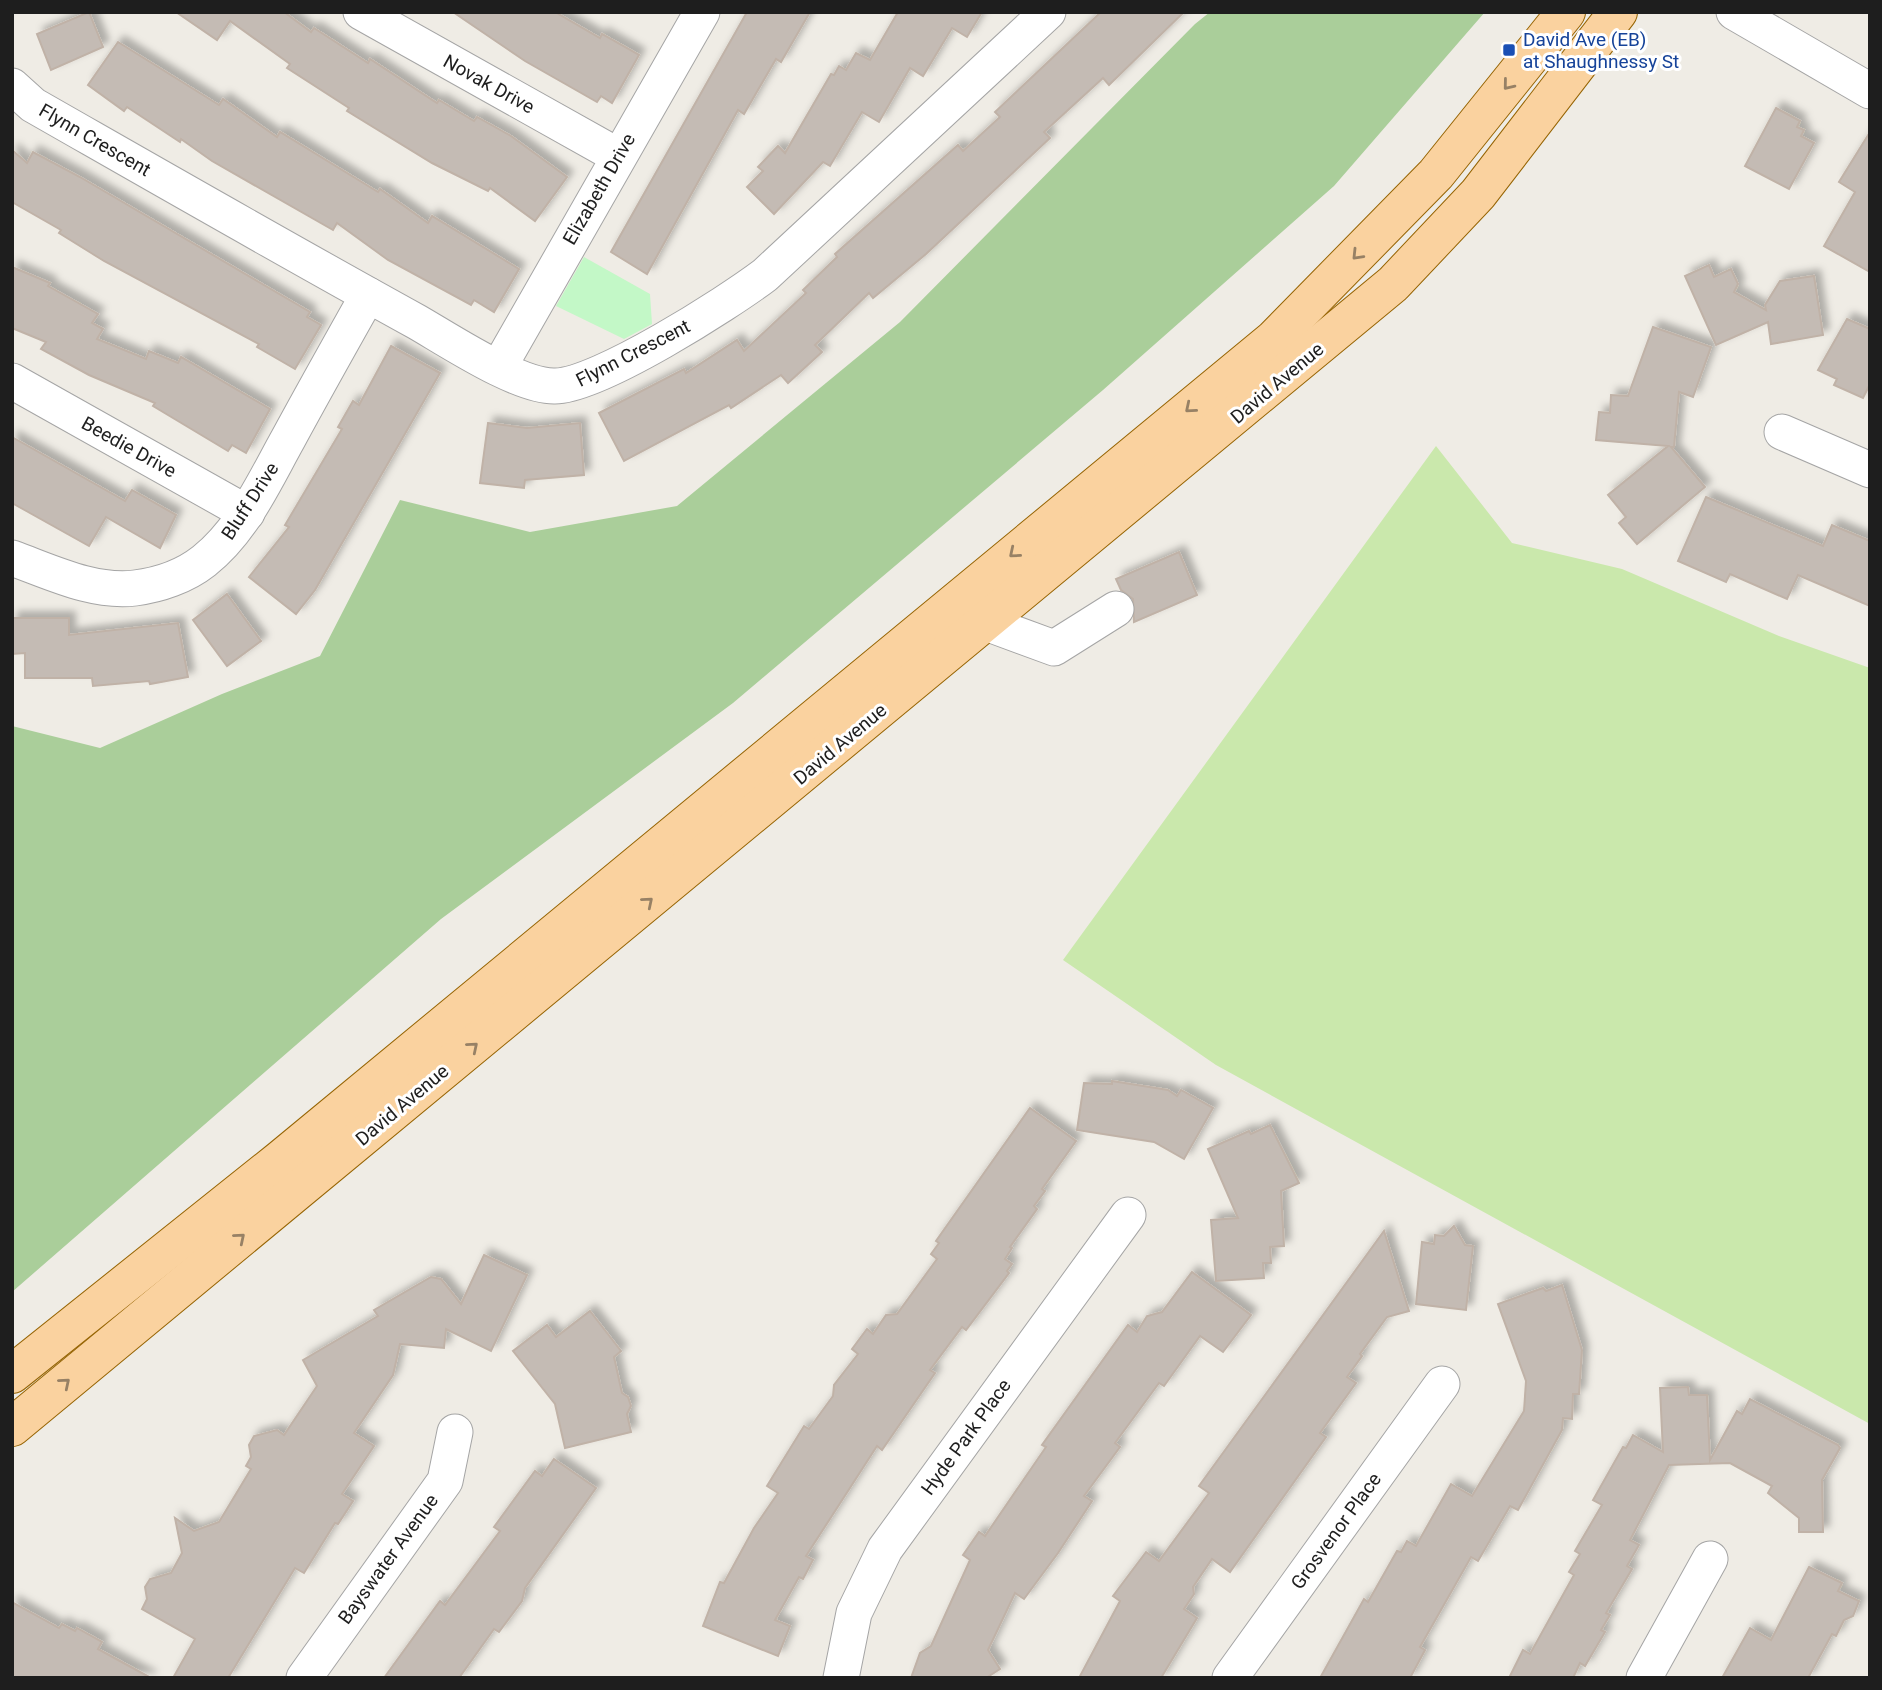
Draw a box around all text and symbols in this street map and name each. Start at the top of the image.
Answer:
place label: David Ave (EB) at Shaughnessy St [1523,28,1679,73]
marker: David Ave (EB) at Shaughnessy St [1501,42,1517,58]
street label: Novak Drive [439,50,539,118]
one-way arrow [1504,76,1516,89]
street label: Flynn Crescent [35,99,155,181]
street label: Elizabeth Drive [558,129,640,249]
one-way arrow [1353,246,1366,259]
street label: Flynn Crescent [572,314,694,392]
street label: David Avenue [1226,338,1328,428]
one-way arrow [1185,400,1198,412]
street label: Beedie Drive [78,412,180,482]
street label: Bluff Drive [217,458,283,544]
one-way arrow [1010,545,1023,557]
street label: David Avenue [789,699,891,789]
one-way arrow [640,898,653,910]
one-way arrow [464,1043,477,1055]
street label: David Avenue [351,1060,453,1150]
one-way arrow [233,1234,245,1247]
street label: Hyde Park Place [916,1374,1016,1500]
one-way arrow [56,1379,69,1391]
street label: Grosvenor Place [1286,1468,1386,1594]
street label: Bayswater Avenue [333,1490,443,1628]

